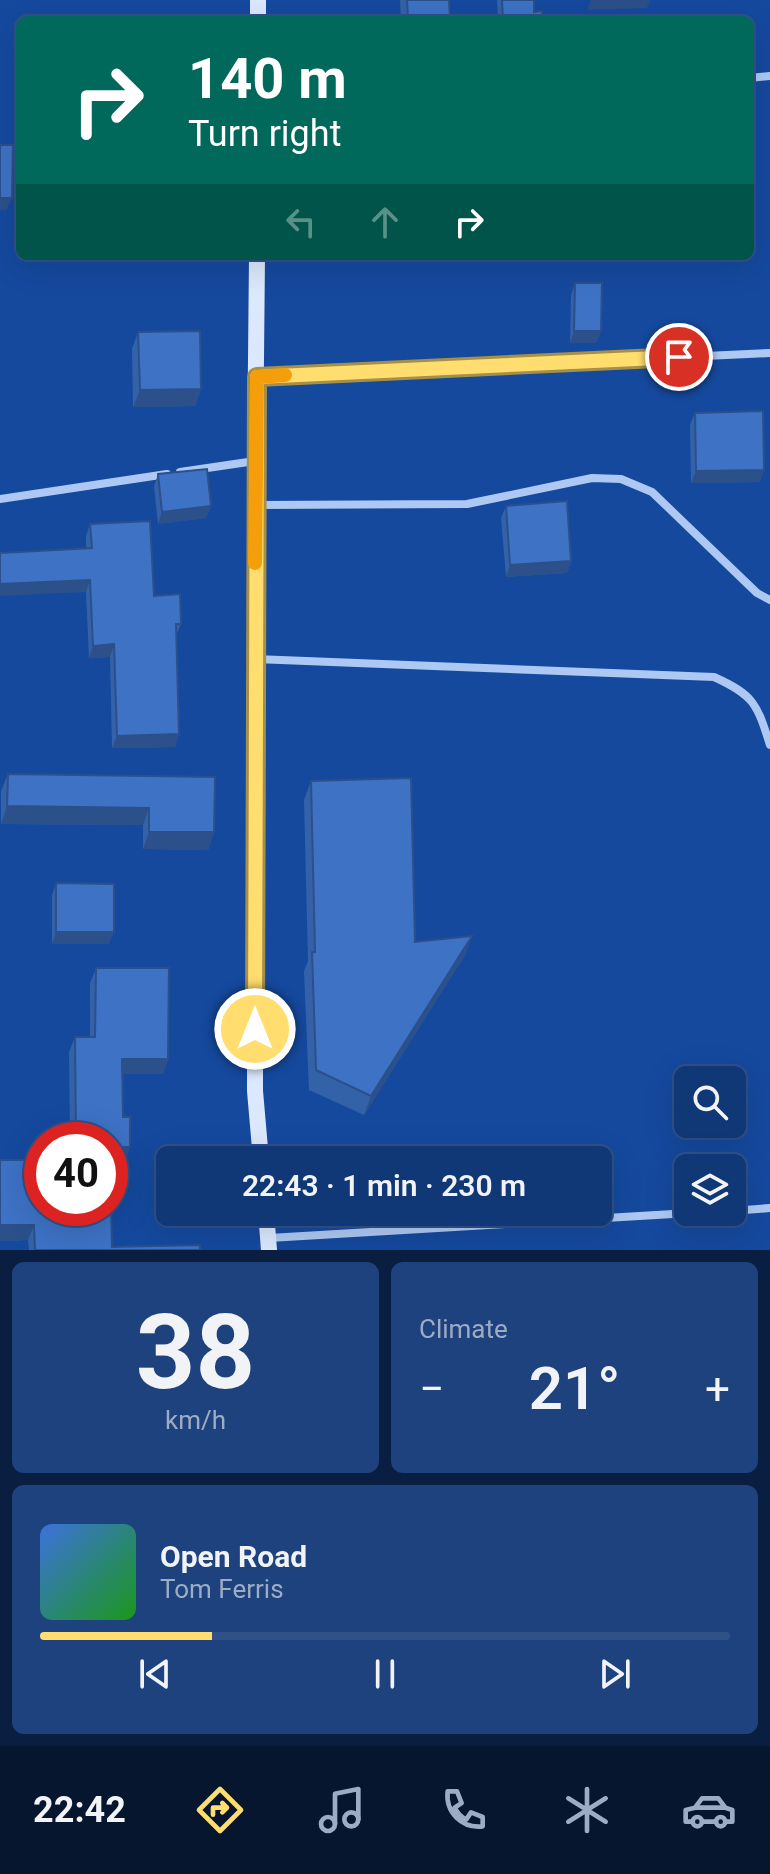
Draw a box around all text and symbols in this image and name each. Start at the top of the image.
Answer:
text: 140 m [188,46,347,112]
icon: right [56,48,160,152]
text: Turn right [188,113,341,155]
icon: left [279,200,323,244]
icon: ahead [363,200,407,244]
icon: right [447,200,491,244]
pin [645,323,713,391]
icon: arrive [657,335,701,379]
position arrow [213,987,297,1071]
map controls [674,1066,746,1226]
button: search [674,1066,746,1138]
speed limit sign: 40 [24,1122,128,1226]
button: layers [674,1154,746,1226]
text: 22:43 · 1 min · 230 m [242,1168,526,1203]
text: 38 [136,1292,255,1413]
text: Climate [419,1314,508,1344]
text: 21° [529,1353,620,1424]
text: − [419,1363,444,1415]
text: + [705,1363,730,1415]
text: km/h [165,1405,226,1435]
text: Open Road [160,1539,307,1574]
text: Tom Ferris [160,1574,284,1604]
icon: previous [133,1652,177,1696]
icon: pause [363,1652,407,1696]
icon: next [593,1652,637,1696]
icon: directions [192,1782,248,1838]
icon: music [314,1782,370,1838]
icon: phone [436,1782,492,1838]
icon: climate [559,1782,615,1838]
icon: car [681,1782,737,1838]
text: 22:42 [33,1789,126,1831]

